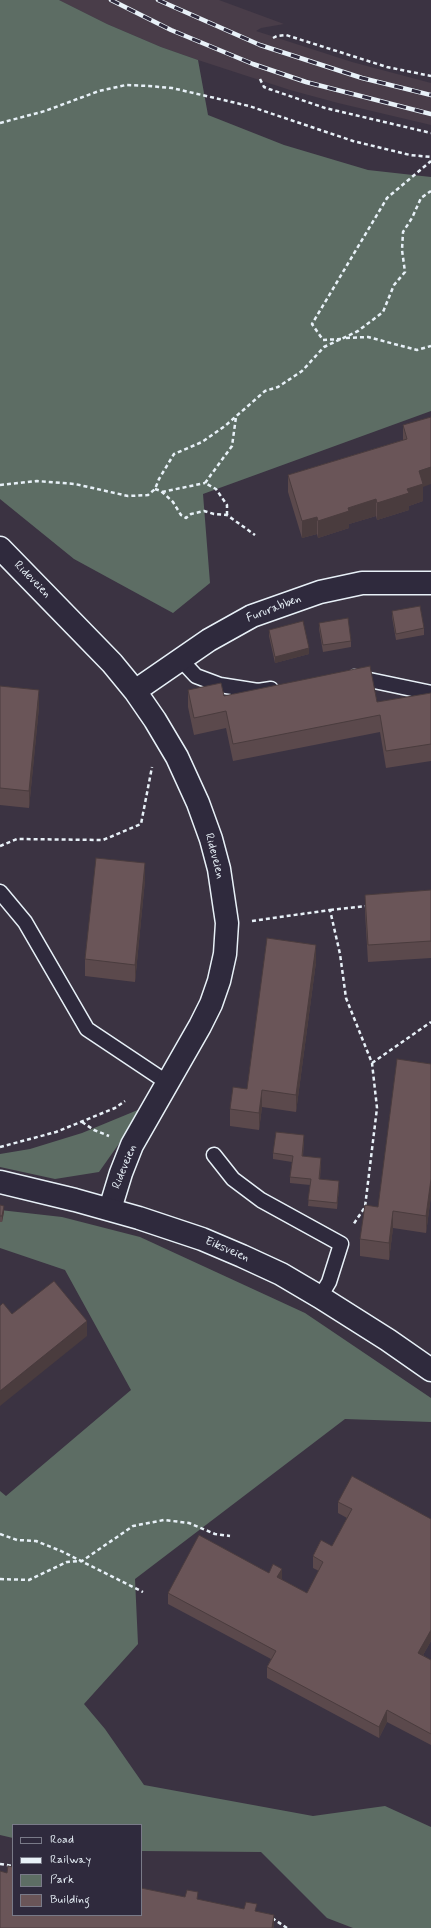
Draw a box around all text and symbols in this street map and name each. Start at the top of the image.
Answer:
street label: Rideveien [10,558,54,602]
street label: Fururabben [245,592,303,626]
street label: Rideveien [201,832,227,880]
street label: Rideveien [110,1143,140,1191]
street label: Eiksveien [203,1234,251,1266]
legend [12,1824,142,1916]
text: Road [50,1832,74,1848]
text: Railway [50,1852,91,1868]
text: Park [50,1872,74,1888]
text: Building [50,1892,90,1908]

